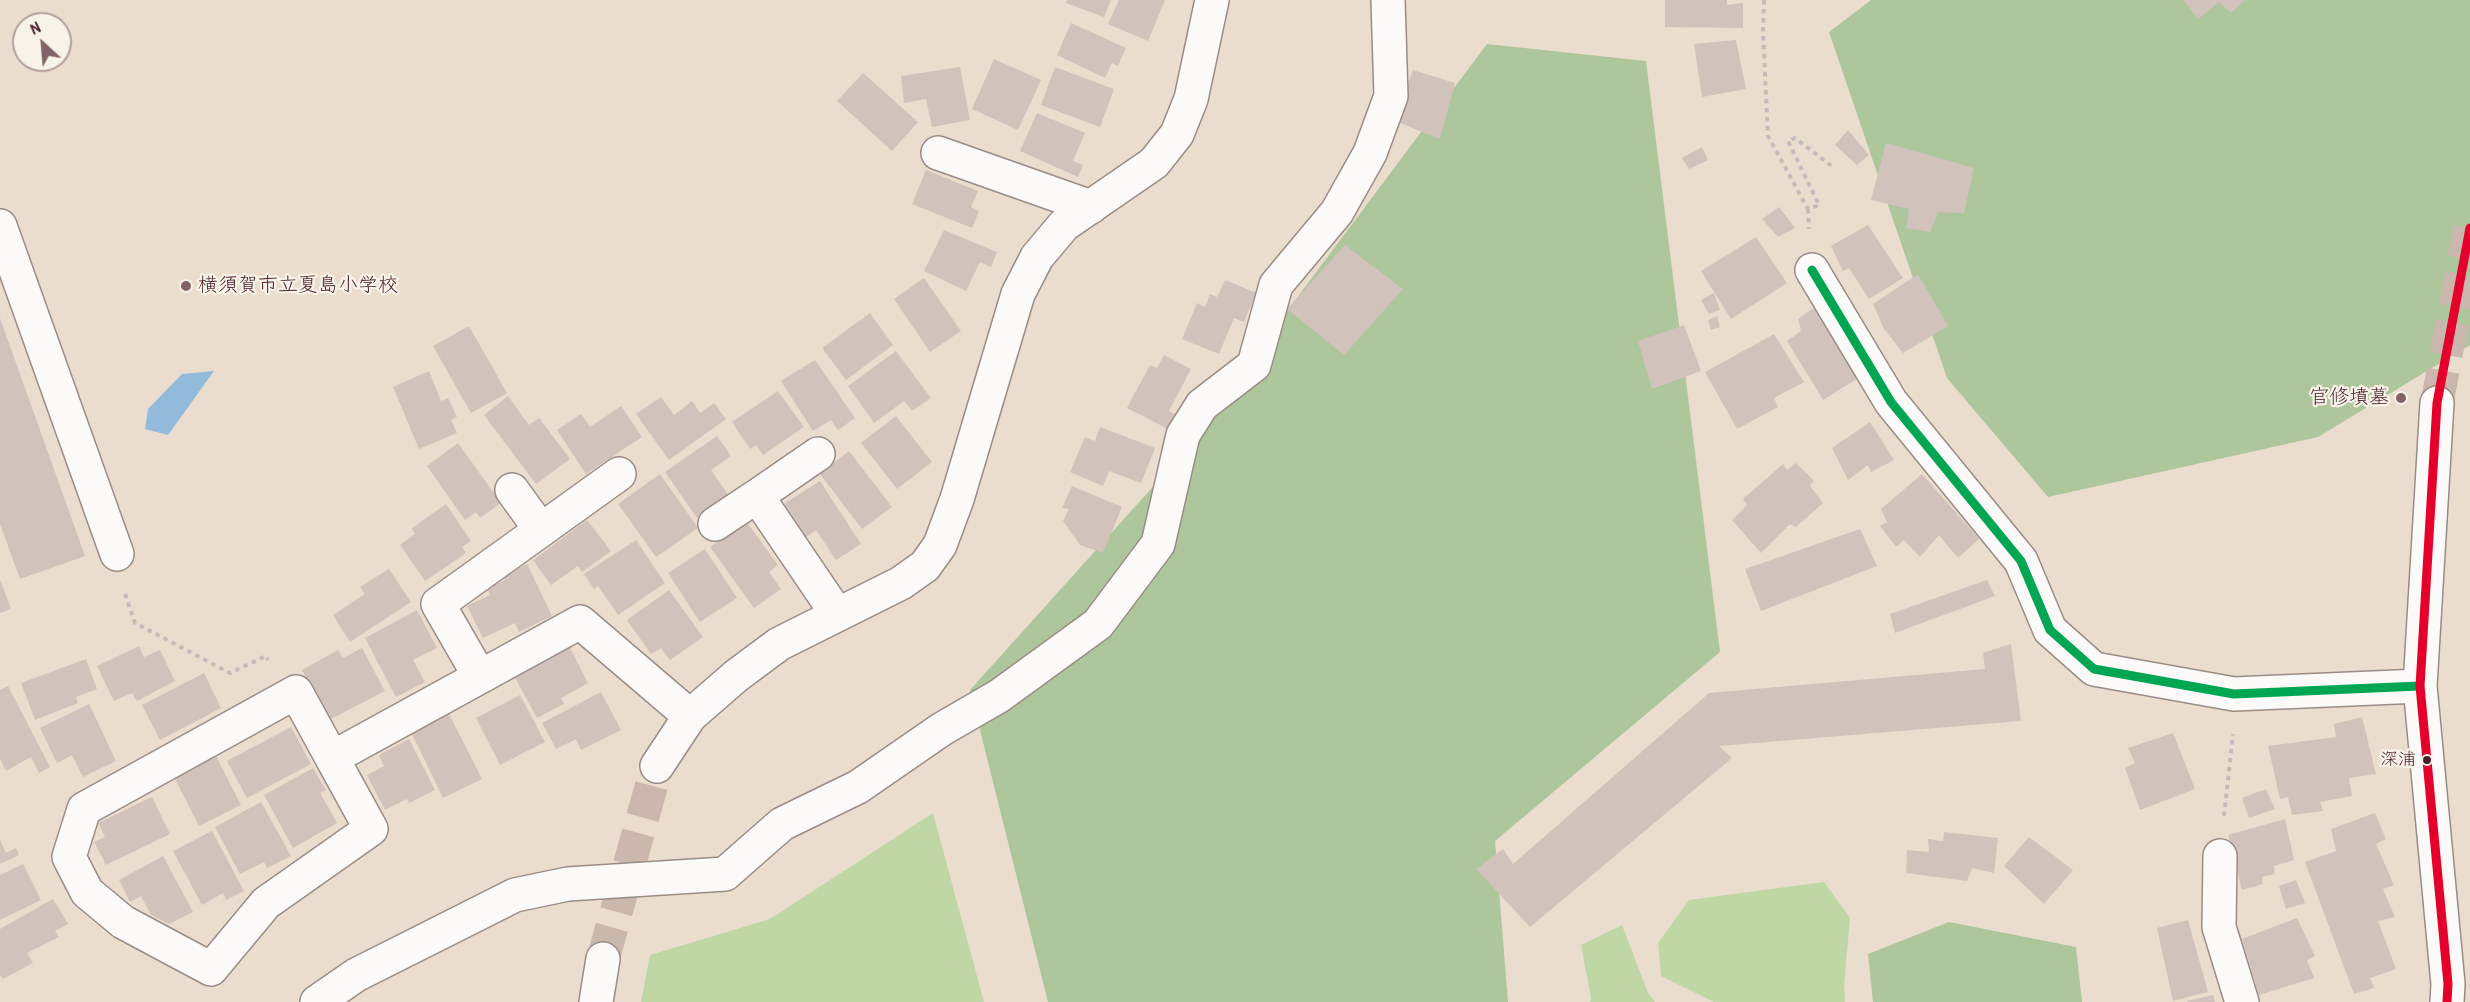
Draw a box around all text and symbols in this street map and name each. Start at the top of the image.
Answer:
north arrow [12,12,72,72]
text: N [26,16,44,39]
place label: 横須賀市立夏島小学校 [198,274,398,298]
marker: 横須賀市立夏島小学校 [179,279,193,293]
place label: 官修墳墓 [2309,386,2389,410]
marker: 官修墳墓 [2394,391,2408,405]
place label: 深浦 [2380,749,2416,771]
marker: 深浦 [2421,754,2433,766]

